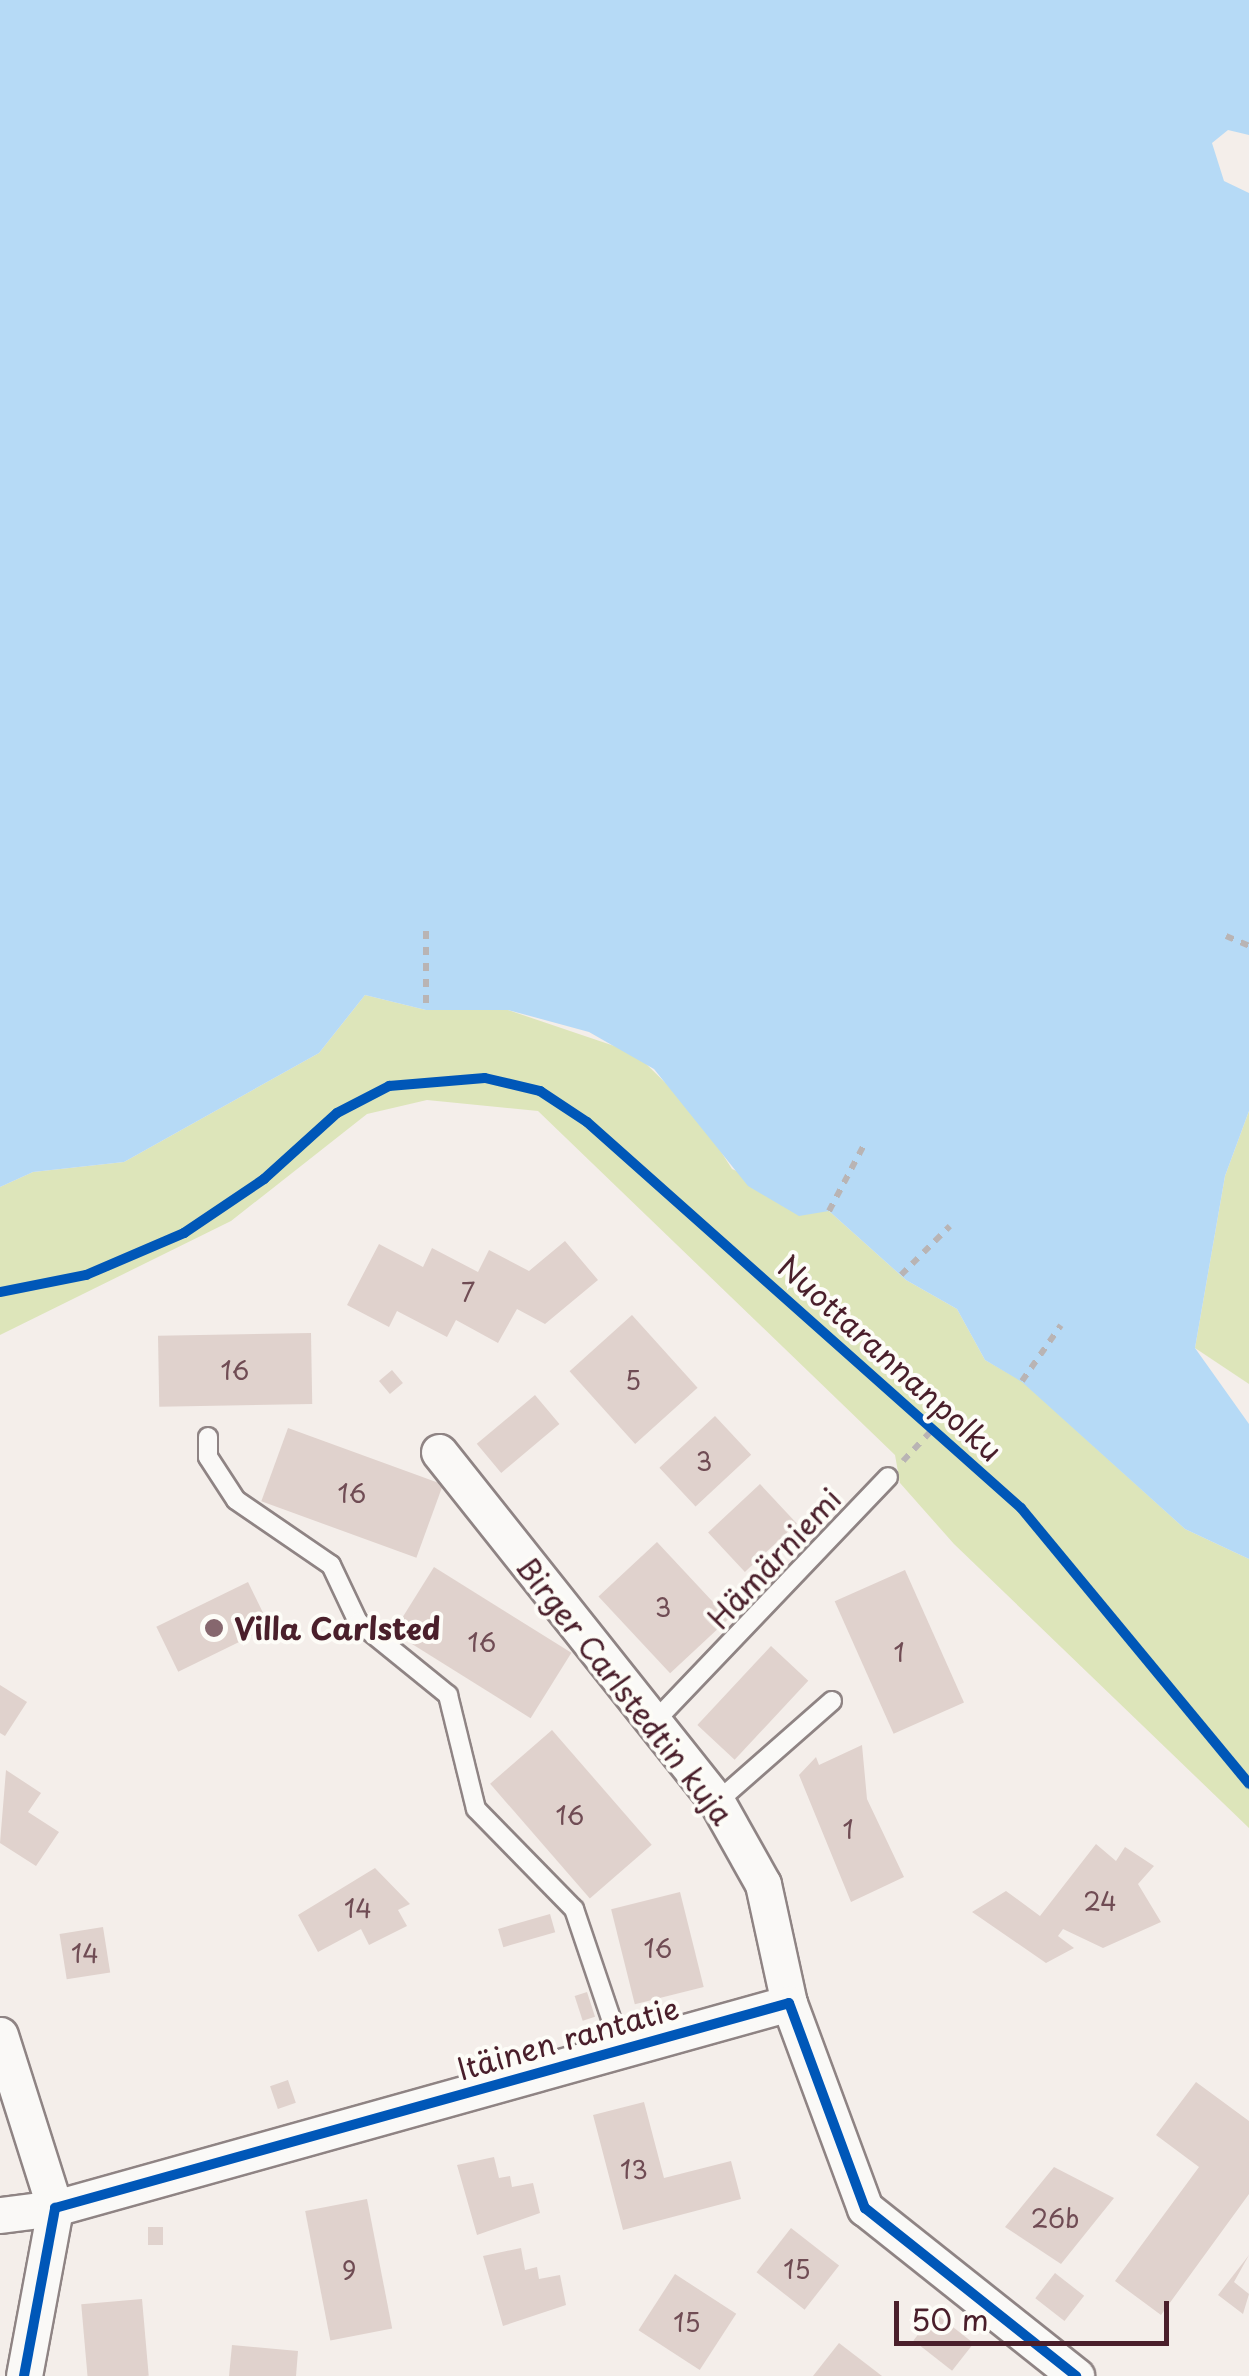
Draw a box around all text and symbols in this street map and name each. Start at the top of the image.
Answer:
street label: Nuottarannanpolku [770,1248,1010,1468]
house number: 7 [461,1277,475,1307]
house number: 16 [221,1355,249,1385]
house number: 5 [625,1365,641,1395]
house number: 3 [696,1446,712,1476]
house number: 16 [338,1478,366,1508]
street label: Hämärniemi [700,1480,848,1636]
street label: Birger Carlstedtin kuja [508,1547,742,1833]
house number: 3 [655,1592,671,1622]
place label: Villa Carlsted [234,1610,440,1646]
marker: Villa Carlsted [203,1617,225,1639]
house number: 16 [468,1627,496,1657]
house number: 1 [893,1637,905,1667]
house number: 16 [556,1800,584,1830]
house number: 1 [842,1814,854,1844]
house number: 24 [1083,1886,1117,1916]
house number: 14 [344,1893,372,1923]
house number: 16 [644,1933,672,1963]
house number: 14 [71,1938,99,1968]
street label: Itäinen rantatie [453,1989,683,2087]
house number: 13 [620,2154,648,2184]
house number: 26b [1031,2203,1079,2233]
house number: 15 [783,2254,811,2284]
house number: 9 [342,2255,356,2285]
scale bar [899,2281,1174,2343]
text: 50 m [911,2296,989,2341]
house number: 15 [673,2307,701,2337]

